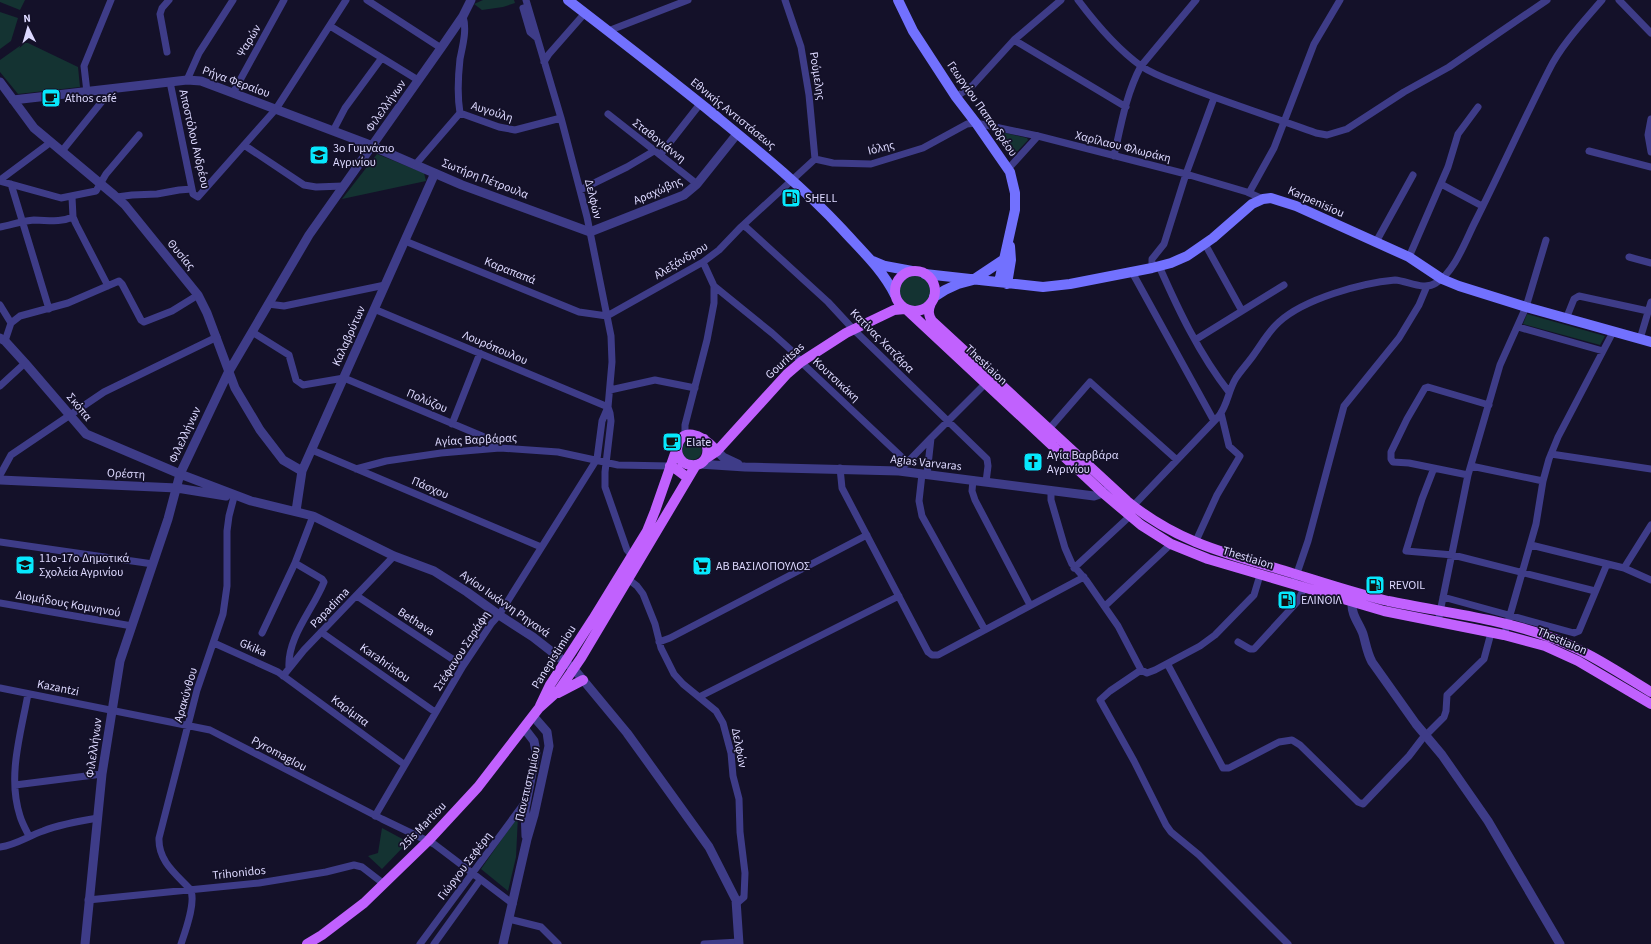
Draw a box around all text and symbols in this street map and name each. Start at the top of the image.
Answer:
north arrow [8,8,48,48]
text: N [23,11,31,26]
street label: Ψαρών [233,21,266,60]
street label: Ρούμελης [805,51,829,101]
street label: Γεωργίου Παπανδρέου [943,58,1021,160]
street label: Ρήγα Φεραίου [200,62,272,102]
street label: Εθνικής Αντιστάσεως [687,74,779,154]
street label: Φιλελλήνων [362,76,410,136]
cafe icon: Athos café [40,87,62,109]
street label: Αποστόλου Ανδρέου [174,88,214,190]
place label: Athos café [65,90,117,107]
street label: Αυγούλη [469,97,515,127]
street label: Σταθογιάννη [629,115,689,167]
street label: Χαρίλαου Φλωράκη [1073,127,1173,167]
street label: Ιόλης [866,136,896,160]
place label: 3ο Γυμνάσιο Αγρινίου [333,140,394,171]
school or university icon: 3ο Γυμνάσιο Αγρινίου [308,144,330,166]
street label: Σωτήρη Πέτρουλα [439,155,531,203]
street label: Αραχώβης [631,173,685,209]
street label: Δελφών [580,177,606,221]
street label: Karpenisiou [1285,182,1347,222]
fuel station icon: SHELL [780,187,802,209]
place label: SHELL [805,190,837,207]
street label: Θυσίας [163,236,199,274]
street label: Αλεξάνδρου [651,238,711,284]
street label: Καραπαπά [482,253,539,289]
street label: Καλαβρύτων [328,303,370,369]
street label: Κατίνας Χατζάρα [846,305,918,377]
street label: Λουρόπουλου [460,327,530,369]
street label: Gouritsas [762,339,808,383]
street label: Thestiaion [961,341,1011,389]
street label: Κουτσικάκη [809,354,863,406]
street label: Πολύζου [404,385,450,417]
street label: Σκόπα [62,389,96,425]
street label: Φιλελλήνων [165,404,206,466]
street label: Αγίας Βαρβάρας [435,429,517,451]
cafe icon: Elate [661,431,683,453]
place label: Elate [686,434,711,451]
place label: Αγία Βαρβάρα Αγρινίου [1047,447,1119,478]
street label: Agias Varvaras [889,451,963,475]
church icon: Αγία Βαρβάρα Αγρινίου [1022,451,1044,473]
street label: Ορέστη [106,465,146,483]
street label: Πάσχου [409,473,451,503]
street label: Thestiaion [1220,542,1276,574]
place label: 11ο-17ο Δημοτικά Σχολεία Αγρινίου [39,550,129,581]
school or university icon: 11ο-17ο Δημοτικά Σχολεία Αγρινίου [14,554,36,576]
supermarket icon: ΑΒ ΒΑΣΙΛΟΠΟΥΛΟΣ [691,555,713,577]
place label: ΑΒ ΒΑΣΙΛΟΠΟΥΛΟΣ [716,558,811,575]
street label: Αγίου Ιωάννη Ρηγανά [456,566,554,642]
fuel station icon: REVOIL [1364,574,1386,596]
place label: REVOIL [1389,577,1425,594]
street label: Papadima [306,584,354,632]
street label: Διομήδους Κομνηνού [14,586,122,622]
fuel station icon: ΕΛΙΝΟΙΛ [1276,589,1298,611]
place label: ΕΛΙΝΟΙΛ [1301,592,1343,609]
street label: Bethava [394,604,438,640]
street label: Στέφανου Σαράφη [430,607,494,695]
street label: Panepistimiou [528,622,580,692]
street label: Thestiaion [1534,623,1590,659]
street label: Gkika [237,635,269,661]
street label: Karahristou [356,639,414,687]
street label: Αρακύνθου [170,666,202,724]
street label: Kazantzi [35,676,81,700]
street label: Καρίμπα [327,691,373,731]
street label: Φιλελλήνων [81,717,107,779]
street label: Δελφών [727,727,751,770]
street label: Pyromaglou [248,732,310,776]
street label: Πανεπιστημίου [511,745,545,823]
street label: 25is Martiou [396,798,450,854]
street label: Γιώργου Σεφέρη [434,828,496,904]
street label: Trihonidos [211,862,267,884]

